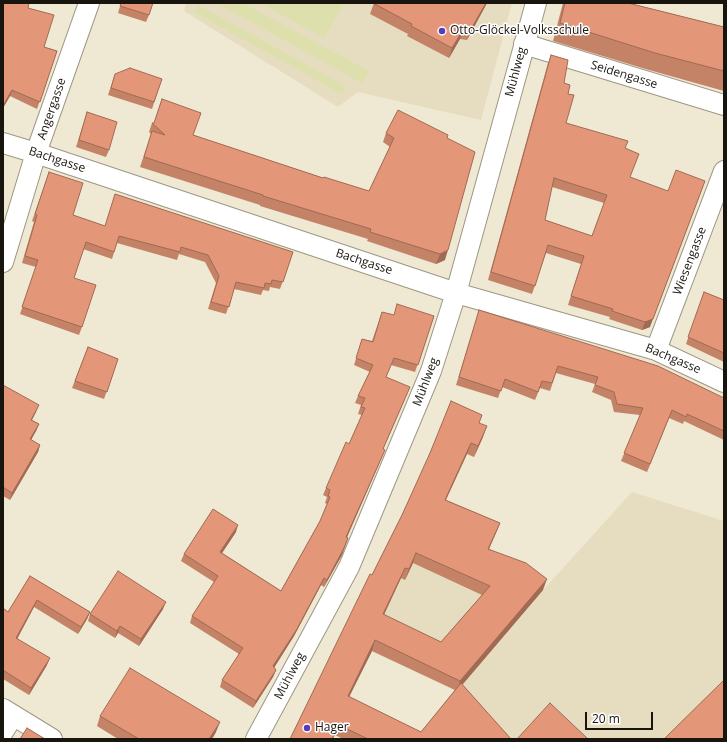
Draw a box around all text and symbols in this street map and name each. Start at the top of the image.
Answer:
place label: Otto-Glöckel-Volksschule [450,24,589,38]
marker: Otto-Glöckel-Volksschule [437,26,447,36]
street label: Mühlweg [502,45,530,99]
street label: Seidengasse [589,58,659,92]
street label: Angergasse [35,76,69,142]
street label: Bachgasse [27,144,87,176]
street label: Wiesengasse [670,225,710,297]
street label: Bachgasse [334,246,394,278]
street label: Bachgasse [643,341,703,377]
street label: Mühlweg [410,356,442,408]
street label: Mühlweg [272,650,308,702]
scale bar [587,704,655,730]
text: 20 m [592,710,620,727]
place label: Hager [315,721,349,735]
marker: Hager [302,723,312,733]

